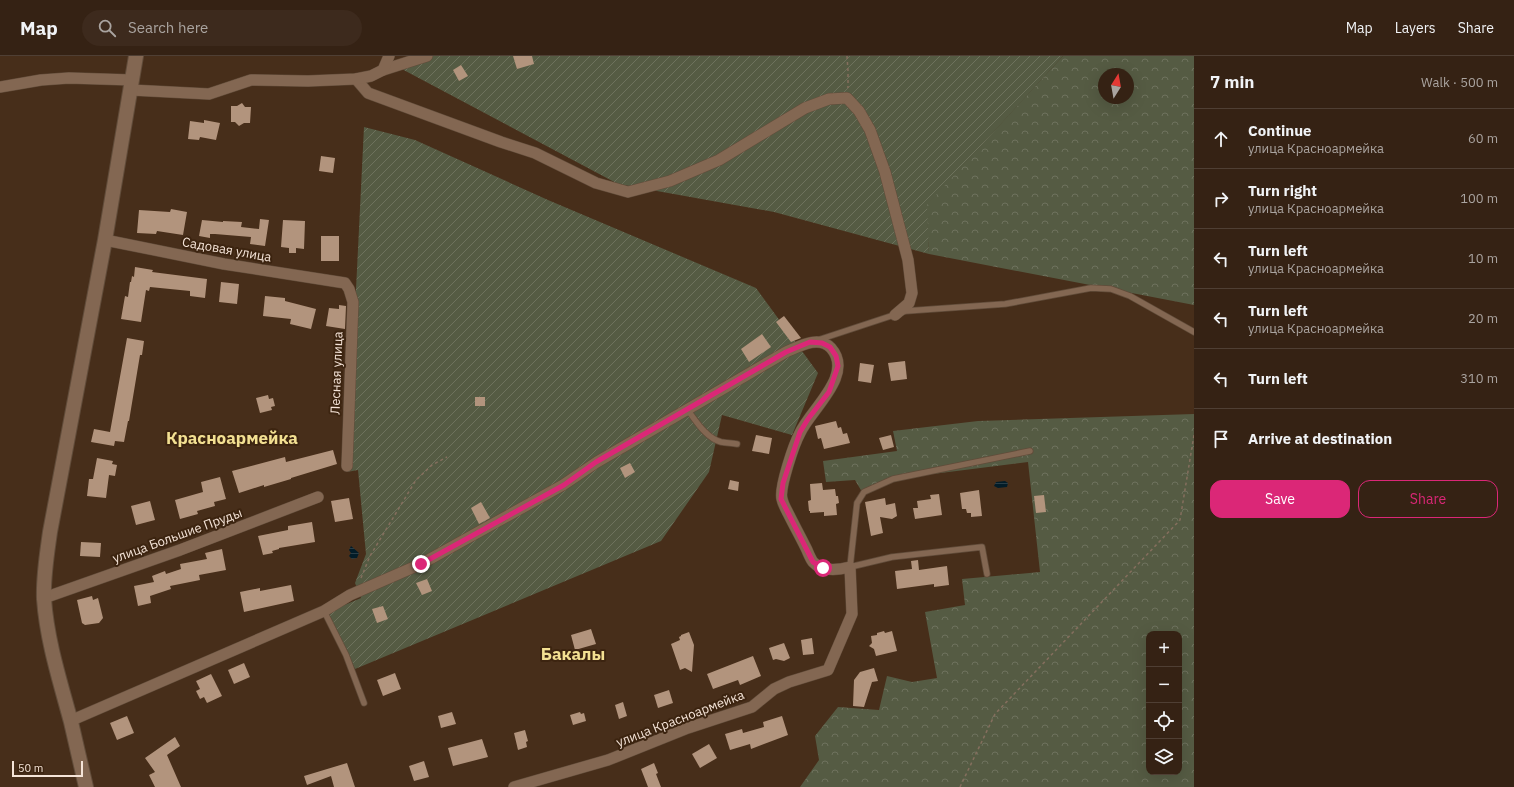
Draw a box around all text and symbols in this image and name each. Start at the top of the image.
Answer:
search box [82,10,362,46]
text: Map [20,16,58,40]
icon: search [96,17,118,39]
text: Search here [128,18,208,37]
text: Map [1346,19,1373,37]
text: Layers [1395,19,1436,37]
text: Share [1458,19,1494,37]
north arrow [1098,68,1134,104]
text: 7 min [1210,71,1254,93]
text: Walk · 500 m [1421,74,1498,91]
text: Continue [1248,121,1312,140]
icon: ahead [1210,128,1232,150]
text: 60 m [1468,130,1498,147]
text: улица Красноармейка [1248,140,1384,157]
text: Turn right [1248,181,1317,200]
icon: right [1210,188,1232,210]
text: 100 m [1460,190,1498,207]
text: улица Красноармейка [1248,200,1384,217]
street label: Садовая улица [181,233,273,266]
text: Turn left [1248,241,1308,260]
icon: left [1210,248,1232,270]
text: 10 m [1468,250,1498,267]
text: улица Красноармейка [1248,260,1384,277]
text: Turn left [1248,301,1308,320]
icon: left [1210,308,1232,330]
text: 20 m [1468,310,1498,327]
text: улица Красноармейка [1248,320,1384,337]
street label: Лесная улица [327,331,346,415]
icon: left [1210,368,1232,390]
text: Turn left [1248,369,1308,388]
text: 310 m [1460,370,1498,387]
district label: Красноармейка [166,427,298,449]
icon: arrive [1210,428,1232,450]
text: Arrive at destination [1248,429,1392,448]
button: Save [1210,480,1350,518]
button: Share [1358,480,1498,518]
street label: улица Большие Пруды [110,504,244,567]
route end [412,555,430,573]
route start [814,559,832,577]
map controls [1146,631,1182,775]
button: + [1146,631,1182,667]
district label: Бакалы [541,643,605,665]
button: − [1146,667,1182,703]
street label: улица Красноармейка [614,686,747,751]
button: locate [1146,703,1182,739]
button: layers [1146,739,1182,775]
scale bar [12,759,83,778]
text: 50 m [18,761,43,775]

